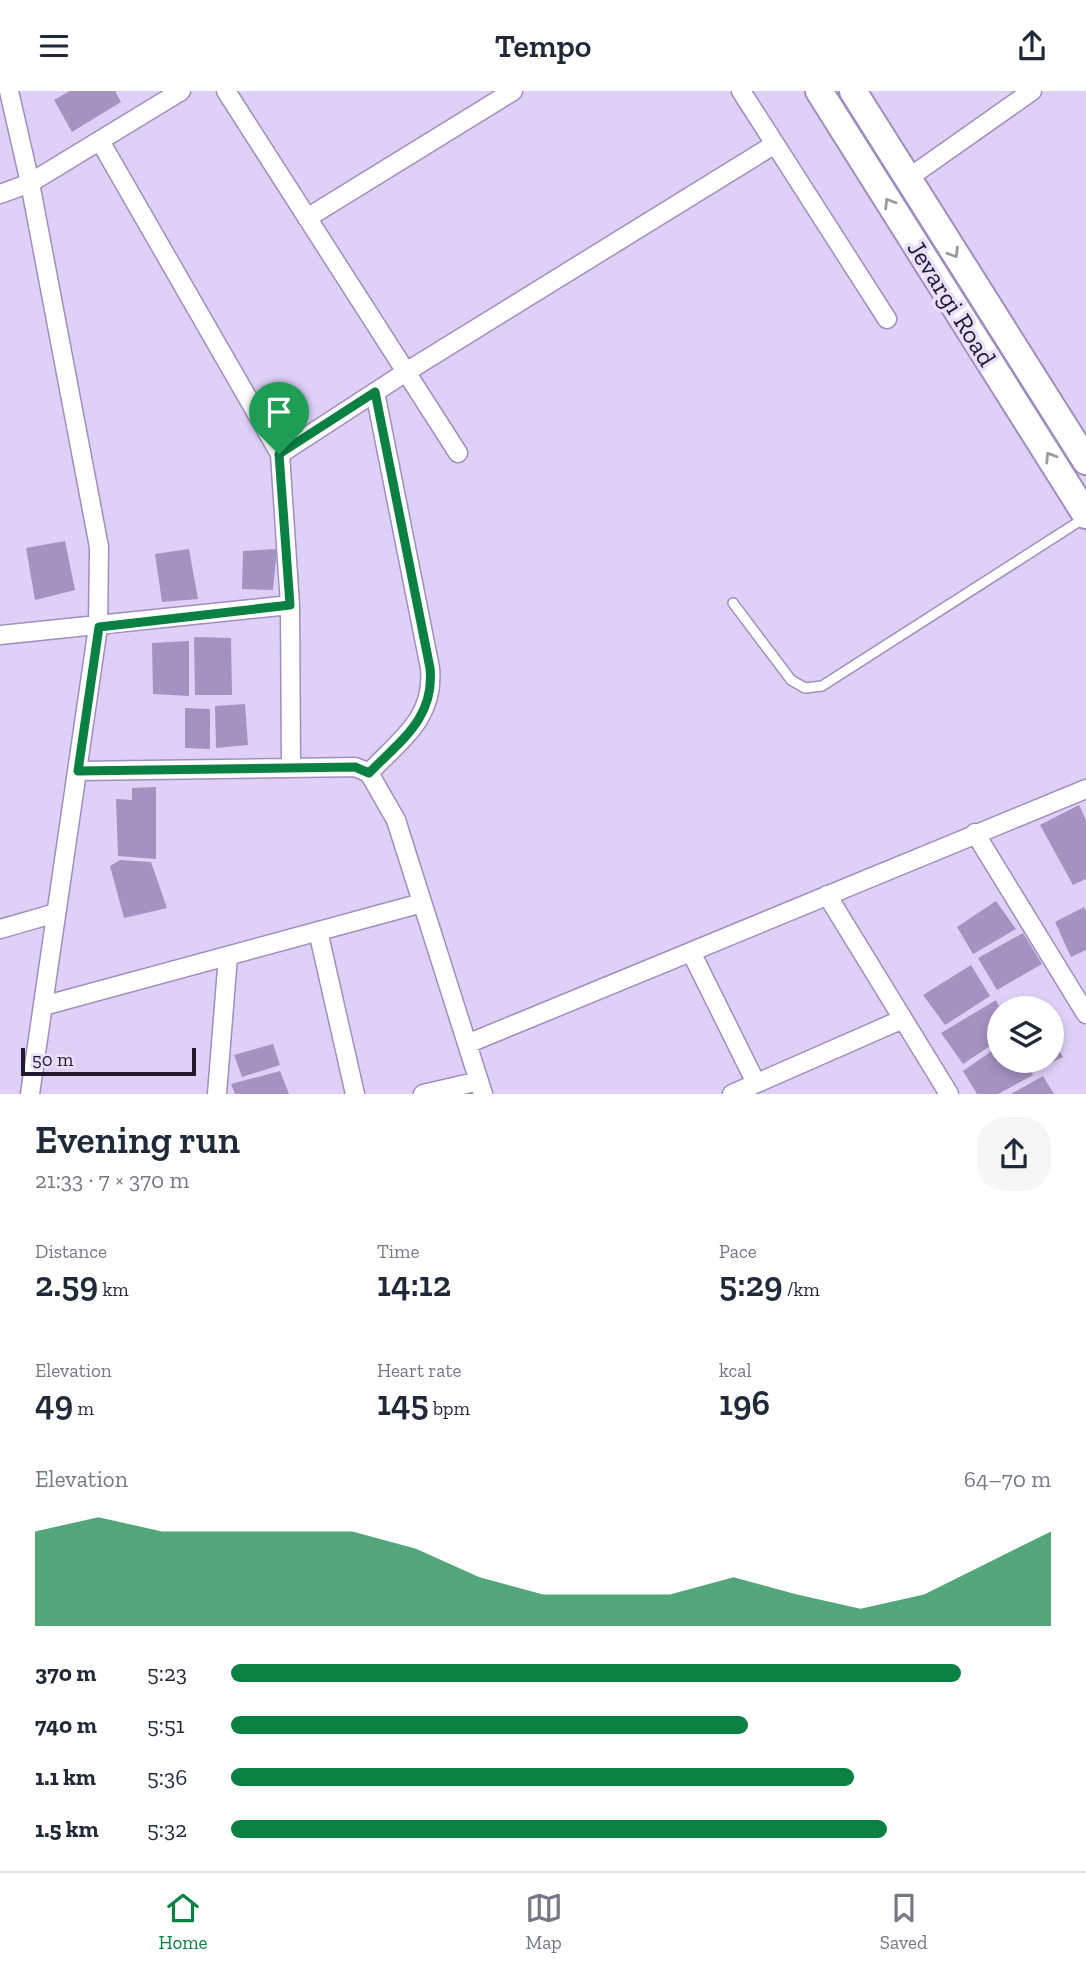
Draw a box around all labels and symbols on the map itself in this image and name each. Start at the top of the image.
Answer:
one-way arrow [884,197,897,210]
street label: Jevargi Road [901,234,1003,372]
one-way arrow [945,245,958,258]
pin [249,382,309,454]
one-way arrow [1045,452,1058,465]
scale bar [21,1045,196,1077]

